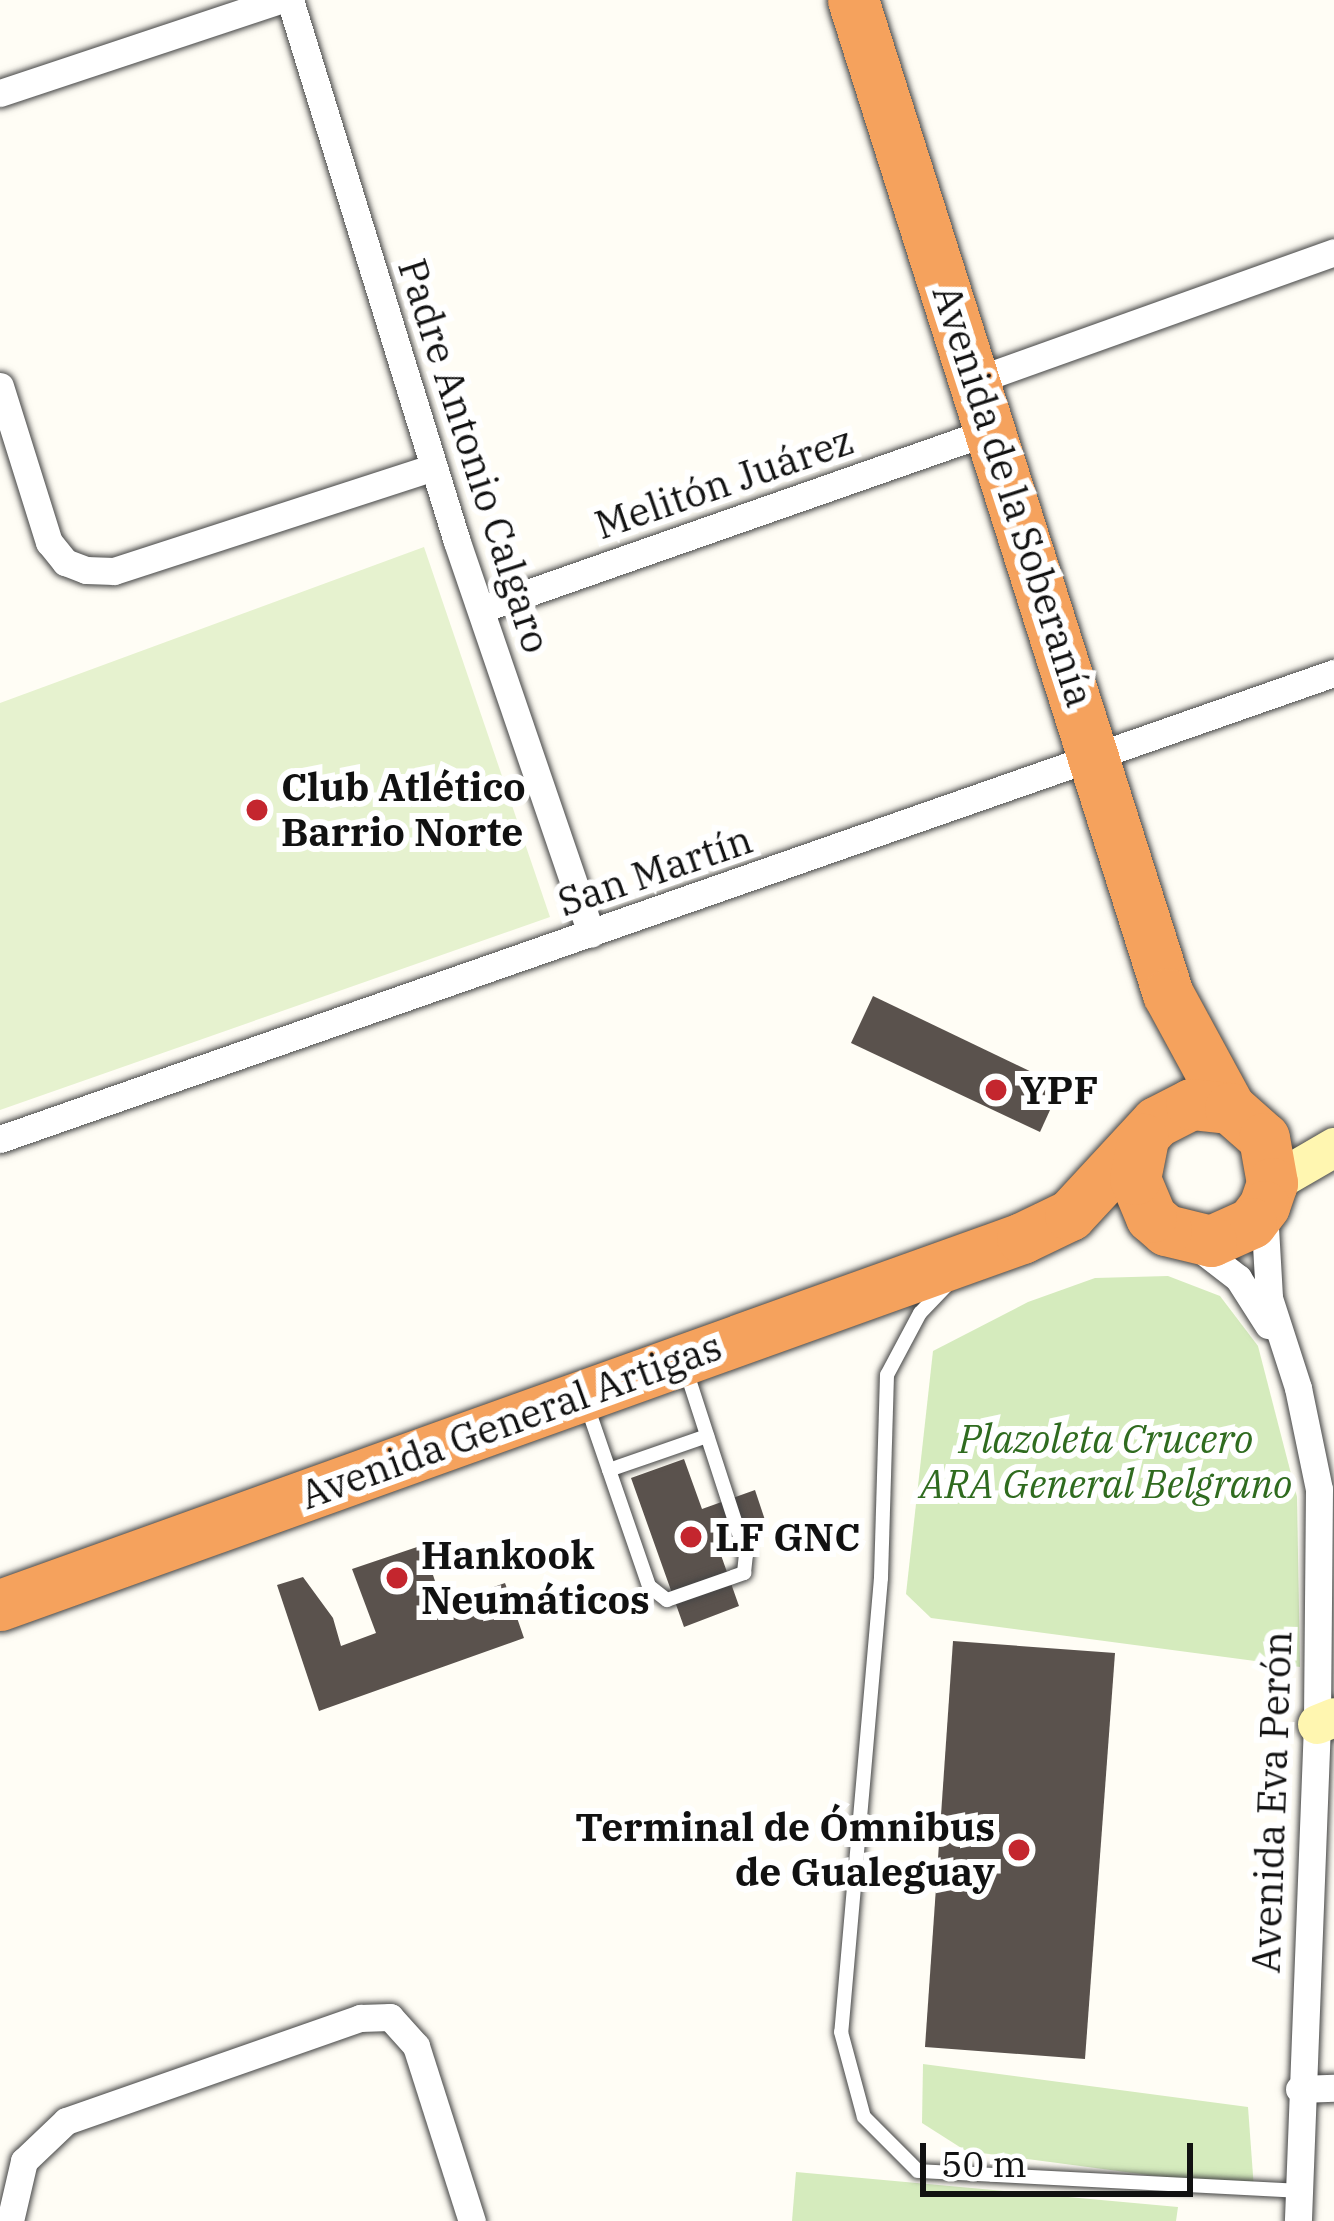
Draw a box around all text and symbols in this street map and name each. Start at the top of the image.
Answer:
street label: Padre Antonio Calgaro [388,253,560,659]
street label: Avenida de la Soberanía [923,279,1103,713]
street label: Melitón Juárez [589,417,859,549]
place label: Club Atlético Barrio Norte [281,765,526,856]
marker: Club Atlético Barrio Norte [244,797,270,823]
street label: San Martín [552,816,758,926]
place label: YPF [1020,1067,1098,1113]
marker: YPF [983,1077,1009,1103]
street label: Avenida General Artigas [294,1323,728,1519]
park label: Plazoleta Crucero ARA General Belgrano [920,1417,1292,1508]
place label: LF GNC [715,1514,860,1560]
marker: LF GNC [678,1524,704,1550]
place label: Hankook Neumáticos [421,1533,650,1624]
marker: Hankook Neumáticos [384,1565,410,1591]
street label: Avenida Eva Perón [1243,1630,1301,1974]
place label: Terminal de Ómnibus de Gualeguay [575,1805,995,1896]
marker: Terminal de Ómnibus de Gualeguay [1006,1837,1032,1863]
scale bar [926,2119,1199,2193]
text: 50 m [941,2140,1027,2187]

